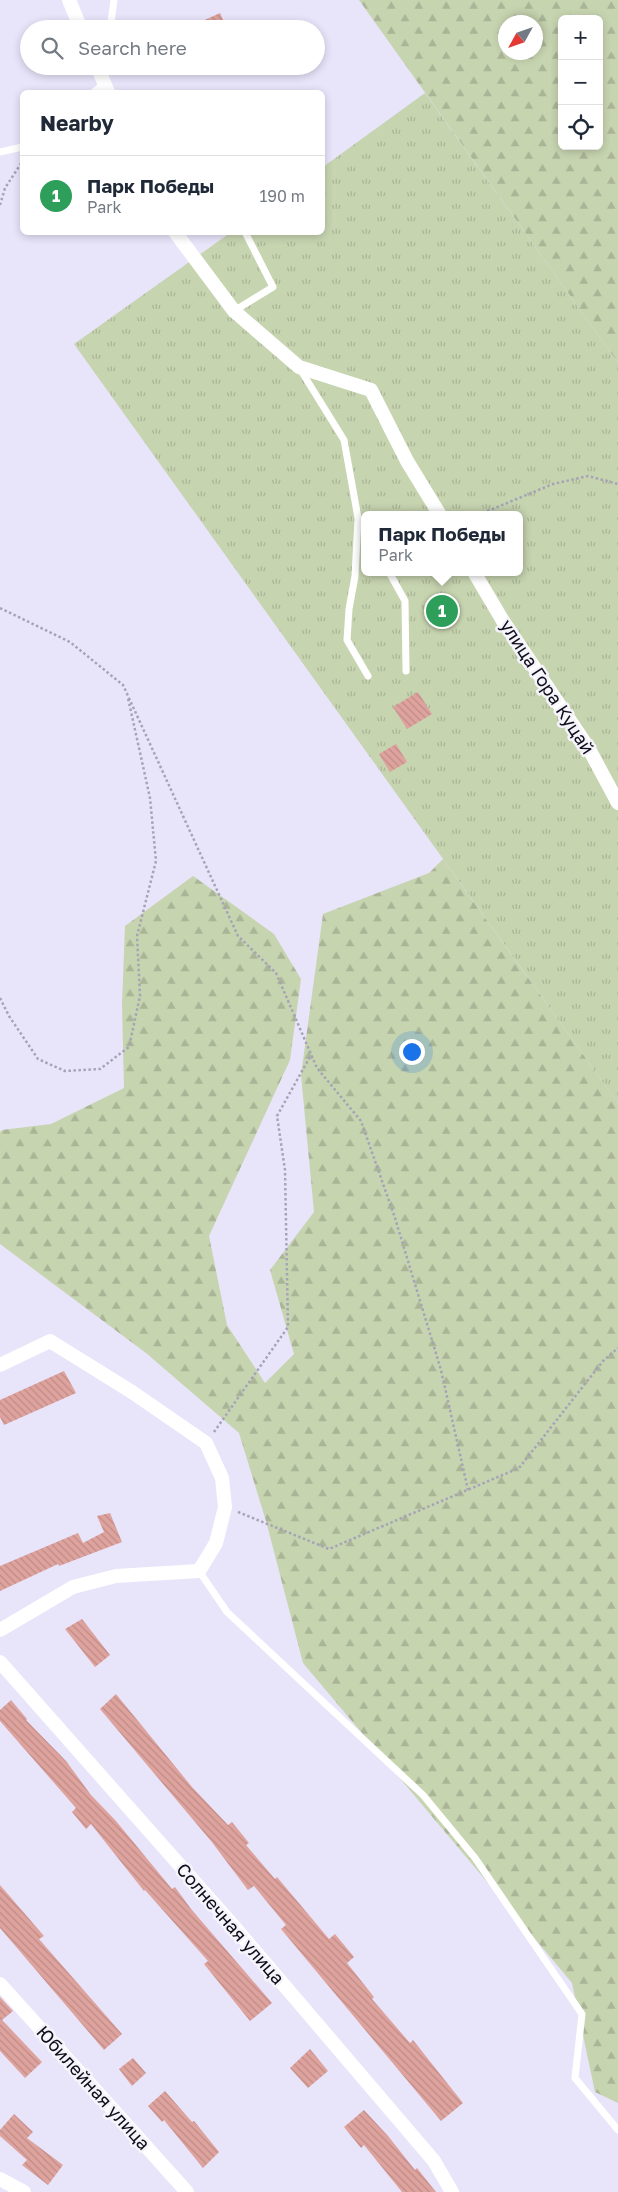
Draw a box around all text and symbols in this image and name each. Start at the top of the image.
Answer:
north arrow [498,15,543,60]
map controls [558,15,603,150]
button: + [558,15,603,60]
search box [20,20,325,75]
icon: search [38,34,66,62]
text: Search here [78,36,187,59]
button: − [558,60,603,105]
button: locate [558,105,603,150]
text: Nearby [40,110,114,136]
text: Парк Победы [87,174,214,197]
text: 1 [52,186,60,206]
text: 190 m [259,186,305,206]
text: Park [87,197,122,217]
popup [361,511,523,576]
text: Парк Победы [378,522,506,545]
text: Park [378,545,413,565]
pin: 1 [426,592,458,630]
street label: улица Гора Куцай [496,615,600,758]
your location [399,1039,425,1065]
street label: Солнечная улица [172,1858,289,1988]
street label: Юбилейная улица [32,2021,155,2154]

